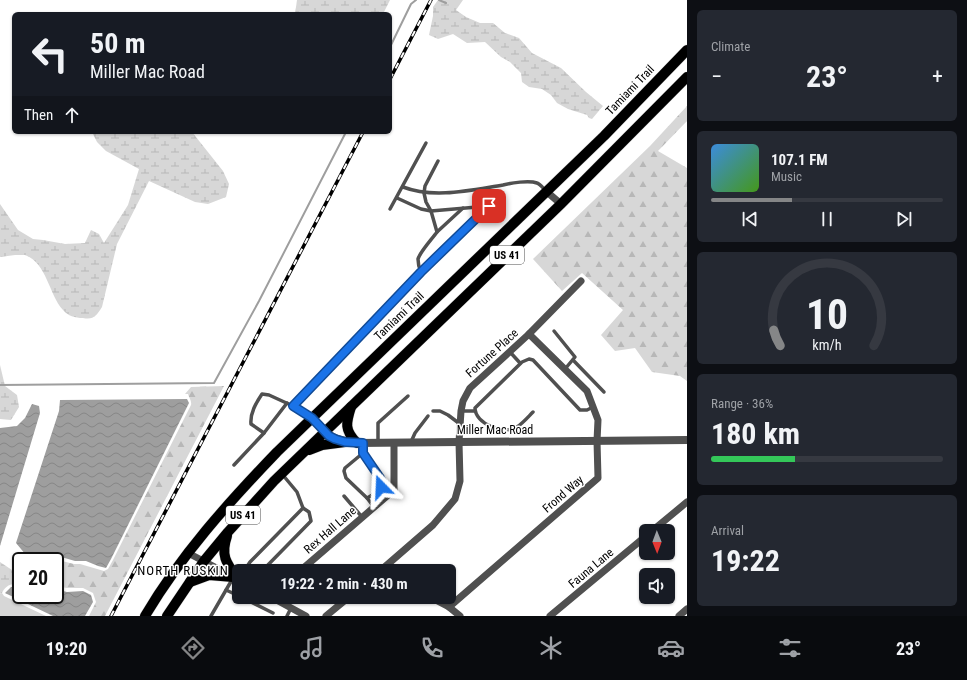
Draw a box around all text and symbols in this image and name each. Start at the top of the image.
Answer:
text: 50 m [90,27,146,60]
icon: left [24,28,76,80]
text: Climate [711,39,750,54]
text: 23° [806,59,848,94]
text: Miller Mac Road [90,61,205,82]
street label: Tamiami Trail [603,62,657,118]
text: − [711,64,722,89]
text: + [932,64,943,89]
icon: ahead [61,104,83,126]
text: Then [24,106,53,124]
text: 107.1 FM [771,151,828,169]
text: Music [771,169,802,184]
pin [472,189,506,223]
icon: arrive [478,195,500,217]
icon: previous [739,208,761,230]
icon: pause [816,208,838,230]
icon: next [893,208,915,230]
road number: US 41 [490,246,524,264]
street label: Tamiami Trail [371,289,427,343]
text: 10 [806,290,848,339]
street label: Fortune Place [463,326,521,380]
text: km/h [812,337,842,353]
text: Range · 36% [711,396,773,411]
text: 180 km [711,416,800,451]
street label: Miller Mac Road [457,423,533,437]
position arrow [360,466,402,508]
street label: Frond Way [540,473,586,515]
street label: Rex Hall Lane [301,503,359,556]
road number: US 41 [226,506,260,524]
text: Arrival [711,523,744,538]
north arrow [639,524,675,560]
map controls [639,524,675,604]
text: 19:22 [711,543,780,578]
street label: Fauna Lane [566,545,617,591]
speed limit sign: 20 [12,552,64,604]
district label: NORTH RUSKIN [137,563,229,578]
button: sound [639,568,675,604]
text: 19:22 · 2 min · 430 m [280,575,408,593]
icon: directions [179,634,207,662]
icon: music [298,634,326,662]
icon: phone [418,634,446,662]
icon: climate [537,634,565,662]
icon: car [657,634,685,662]
icon: filters [776,634,804,662]
text: 19:20 [46,638,87,659]
text: 23° [896,638,921,659]

